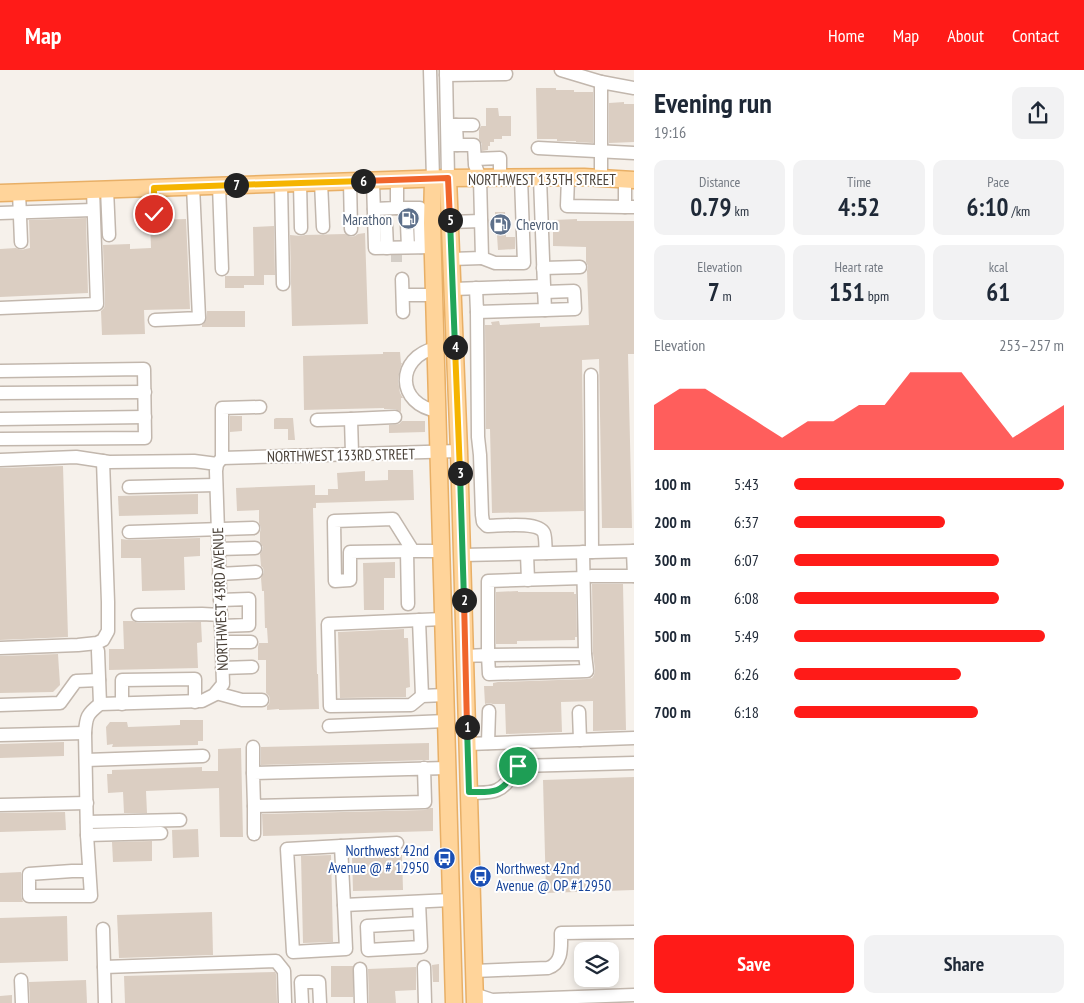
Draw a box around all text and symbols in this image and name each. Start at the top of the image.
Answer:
text: Map [25,20,62,51]
text: Home [828,24,865,47]
text: Map [893,24,919,47]
text: About [947,24,984,47]
text: Contact [1012,24,1059,47]
text: Evening run [654,84,772,121]
button: share [1012,87,1064,139]
text: 19:16 [654,122,686,142]
pin: 6 [350,168,376,194]
street label: NORTHWEST 135TH STREET [468,170,616,189]
pin: 7 [224,172,248,198]
text: 6 [360,172,367,190]
text: Distance [699,173,740,191]
text: Time [847,173,871,191]
text: Pace [987,173,1009,191]
text: 7 [233,176,240,194]
text: 0.79 [690,191,731,223]
text: 4:52 [838,191,880,223]
text: 6:10 [966,191,1009,223]
pin [133,193,175,235]
icon: check [140,200,168,228]
text: km [731,202,749,220]
text: /km [1009,202,1030,220]
fuel station icon: Marathon [396,207,420,231]
pin: 5 [438,208,462,232]
place label: Marathon [343,210,392,229]
text: 5 [447,211,454,229]
fuel station icon: Chevron [488,212,512,236]
place label: Chevron [516,215,558,234]
text: Elevation [697,258,742,276]
text: Heart rate [835,258,883,276]
text: kcal [989,258,1008,276]
text: 7 [708,276,720,308]
text: 151 [829,276,865,308]
text: 61 [986,276,1010,308]
text: m [720,287,732,305]
text: bpm [865,287,889,305]
pin: 4 [442,334,468,360]
text: Elevation [654,335,705,355]
text: 253–257 m [999,335,1064,355]
text: 4 [452,338,459,356]
street label: NORTHWEST 133RD STREET [267,444,416,466]
pin: 3 [448,460,472,486]
text: 3 [457,464,464,482]
text: 100 m [654,474,691,494]
text: 5:43 [734,474,759,494]
text: 200 m [654,512,691,532]
text: 6:37 [734,512,759,532]
street label: NORTHWEST 43RD AVENUE [208,527,232,671]
text: 300 m [654,550,691,570]
text: 6:07 [734,550,759,570]
pin: 2 [452,588,476,612]
text: 400 m [654,588,691,608]
text: 6:08 [734,588,759,608]
text: 2 [461,591,468,609]
text: 500 m [654,626,691,646]
text: 5:49 [734,626,759,646]
text: 600 m [654,664,691,684]
text: 6:26 [734,664,759,684]
text: 700 m [654,702,691,722]
text: 6:18 [734,702,759,722]
pin: 1 [454,714,480,740]
text: 1 [464,718,471,736]
pin [497,745,539,787]
icon: arrive [504,752,532,780]
place label: Northwest 42nd Avenue @ # 12950 [328,841,429,877]
bus stop icon: Northwest 42nd Avenue @ # 12950 [433,847,457,871]
place label: Northwest 42nd Avenue @ OP #12950 [496,859,612,895]
bus stop icon: Northwest 42nd Avenue @ OP #12950 [468,865,492,889]
button: Save [654,935,854,993]
button: Share [864,935,1064,993]
map controls [574,942,619,987]
button: layers [574,942,619,987]

